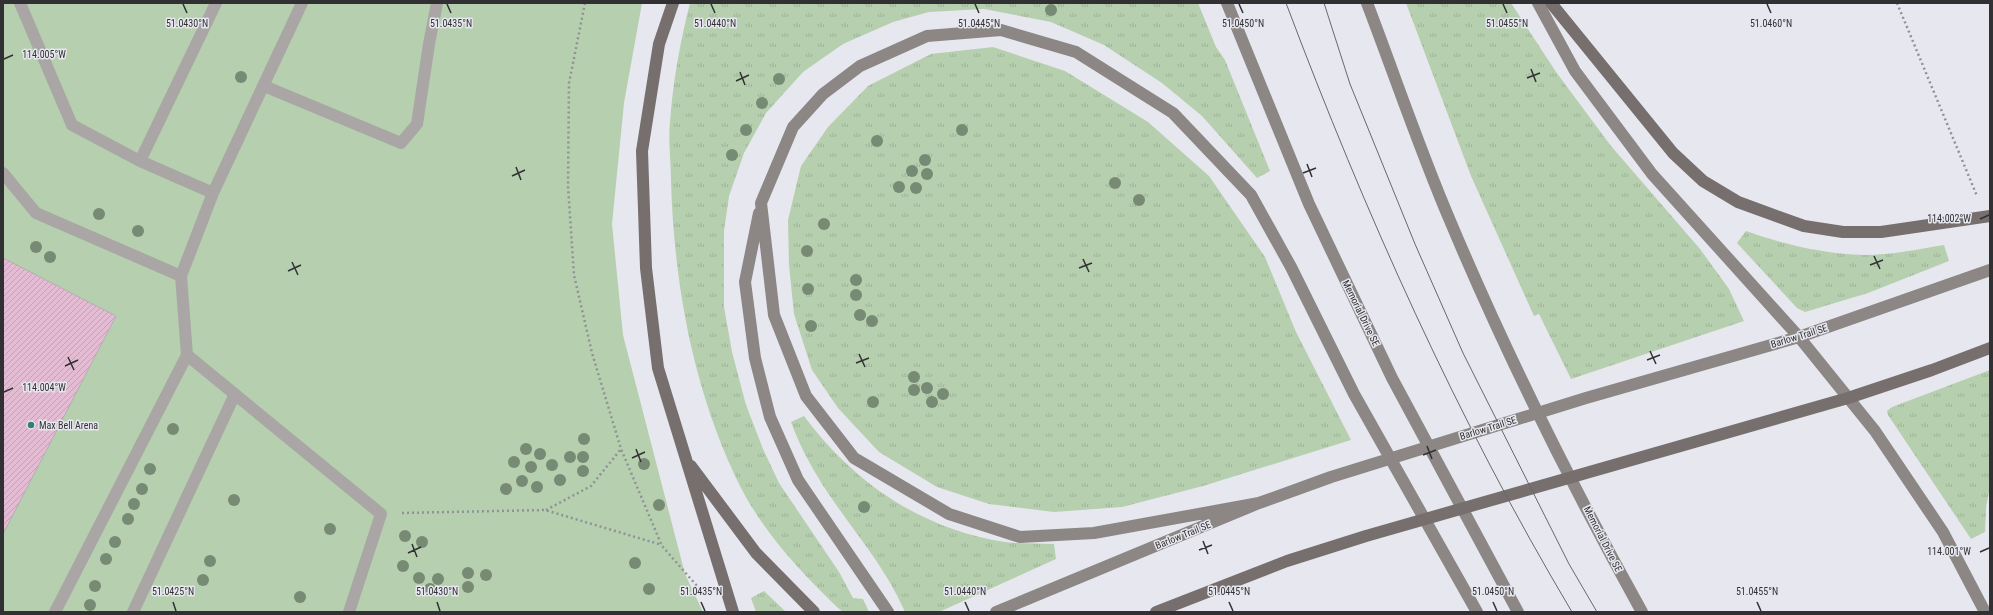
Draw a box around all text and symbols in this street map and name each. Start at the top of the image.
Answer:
text: 51.0430°N [166,18,208,29]
text: 51.0435°N [430,18,472,29]
text: 51.0440°N [694,18,736,29]
text: 51.0445°N [958,18,1000,29]
text: 51.0450°N [1222,18,1264,29]
text: 51.0455°N [1486,18,1528,29]
text: 51.0460°N [1750,18,1792,29]
text: 114.005°W [22,49,66,60]
text: 114.002°W [1927,213,1971,224]
street label: Memorial Drive SE [1340,278,1382,348]
street label: Barlow Trail SE [1769,322,1829,350]
text: 114.004°W [22,382,66,393]
street label: Barlow Trail SE [1458,414,1518,442]
marker: Max Bell Arena [26,420,36,430]
place label: Max Bell Arena [39,420,98,431]
street label: Memorial Drive SE [1582,504,1624,574]
street label: Barlow Trail SE [1154,519,1212,551]
text: 114.001°W [1927,546,1971,557]
text: 51.0425°N [152,586,194,597]
text: 51.0430°N [416,586,458,597]
text: 51.0435°N [680,586,722,597]
text: 51.0440°N [944,586,986,597]
text: 51.0445°N [1208,586,1250,597]
text: 51.0450°N [1472,586,1514,597]
text: 51.0455°N [1736,586,1778,597]

